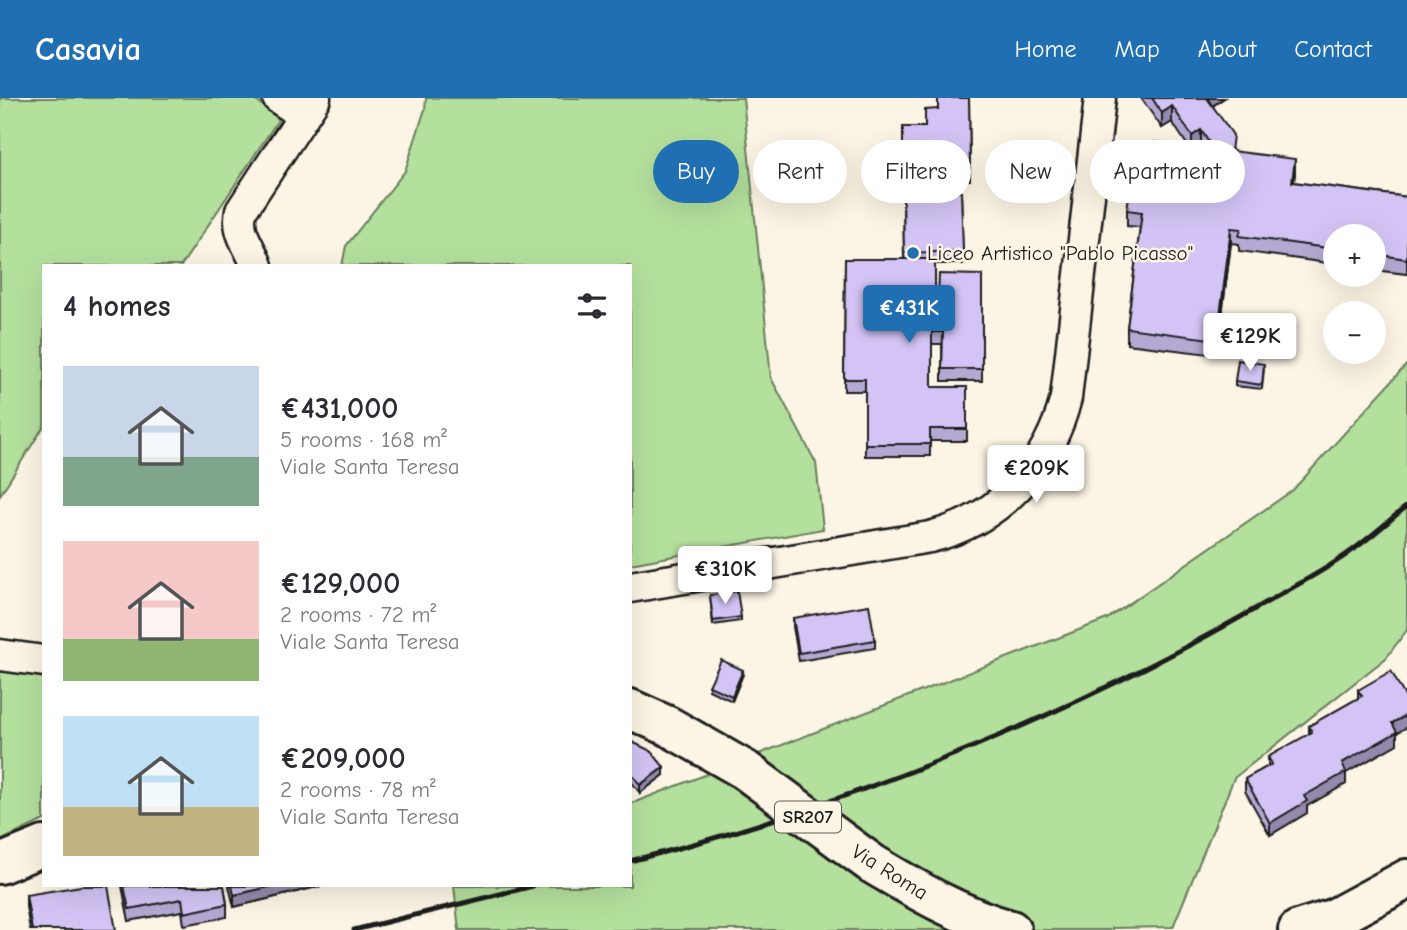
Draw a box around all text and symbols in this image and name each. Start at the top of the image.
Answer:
text: Casavia [35,30,141,68]
text: Home [1015,35,1076,63]
text: Map [1114,35,1160,63]
text: About [1198,35,1256,63]
text: Contact [1294,35,1372,63]
chip: Buy [653,140,739,203]
chip: Rent [753,140,847,203]
chip: Filters [861,140,971,203]
chip: New [985,140,1076,203]
chip: Apartment [1090,140,1245,203]
map controls [1323,224,1386,364]
button: + [1323,224,1386,287]
place label: Liceo Artistico "Pablo Picasso" [927,241,1193,265]
marker: Liceo Artistico "Pablo Picasso" [905,245,921,261]
pin: €431K [860,286,958,345]
icon: filters [573,287,611,325]
text: 4 homes [63,289,170,324]
text: €431K [879,294,939,321]
button: − [1323,301,1386,364]
pin: €129K [1201,314,1299,373]
text: €129K [1219,322,1281,349]
text: €431,000 [280,391,399,426]
icon: home [119,394,203,478]
text: 5 rooms · 168 m² [280,426,447,453]
pin: €209K [987,446,1085,505]
text: Viale Santa Teresa [280,453,460,480]
text: €209K [1003,454,1069,481]
pin: €310K [676,546,774,606]
text: €310K [694,555,756,582]
text: €129,000 [280,566,400,601]
icon: home [119,569,203,653]
text: 2 rooms · 72 m² [280,601,436,628]
text: Viale Santa Teresa [280,628,460,655]
text: €209,000 [280,741,406,776]
icon: home [119,744,203,828]
text: 2 rooms · 78 m² [280,776,436,803]
road number: SR207 [775,802,841,832]
text: Viale Santa Teresa [280,803,460,830]
street label: Via Roma [847,839,933,905]

